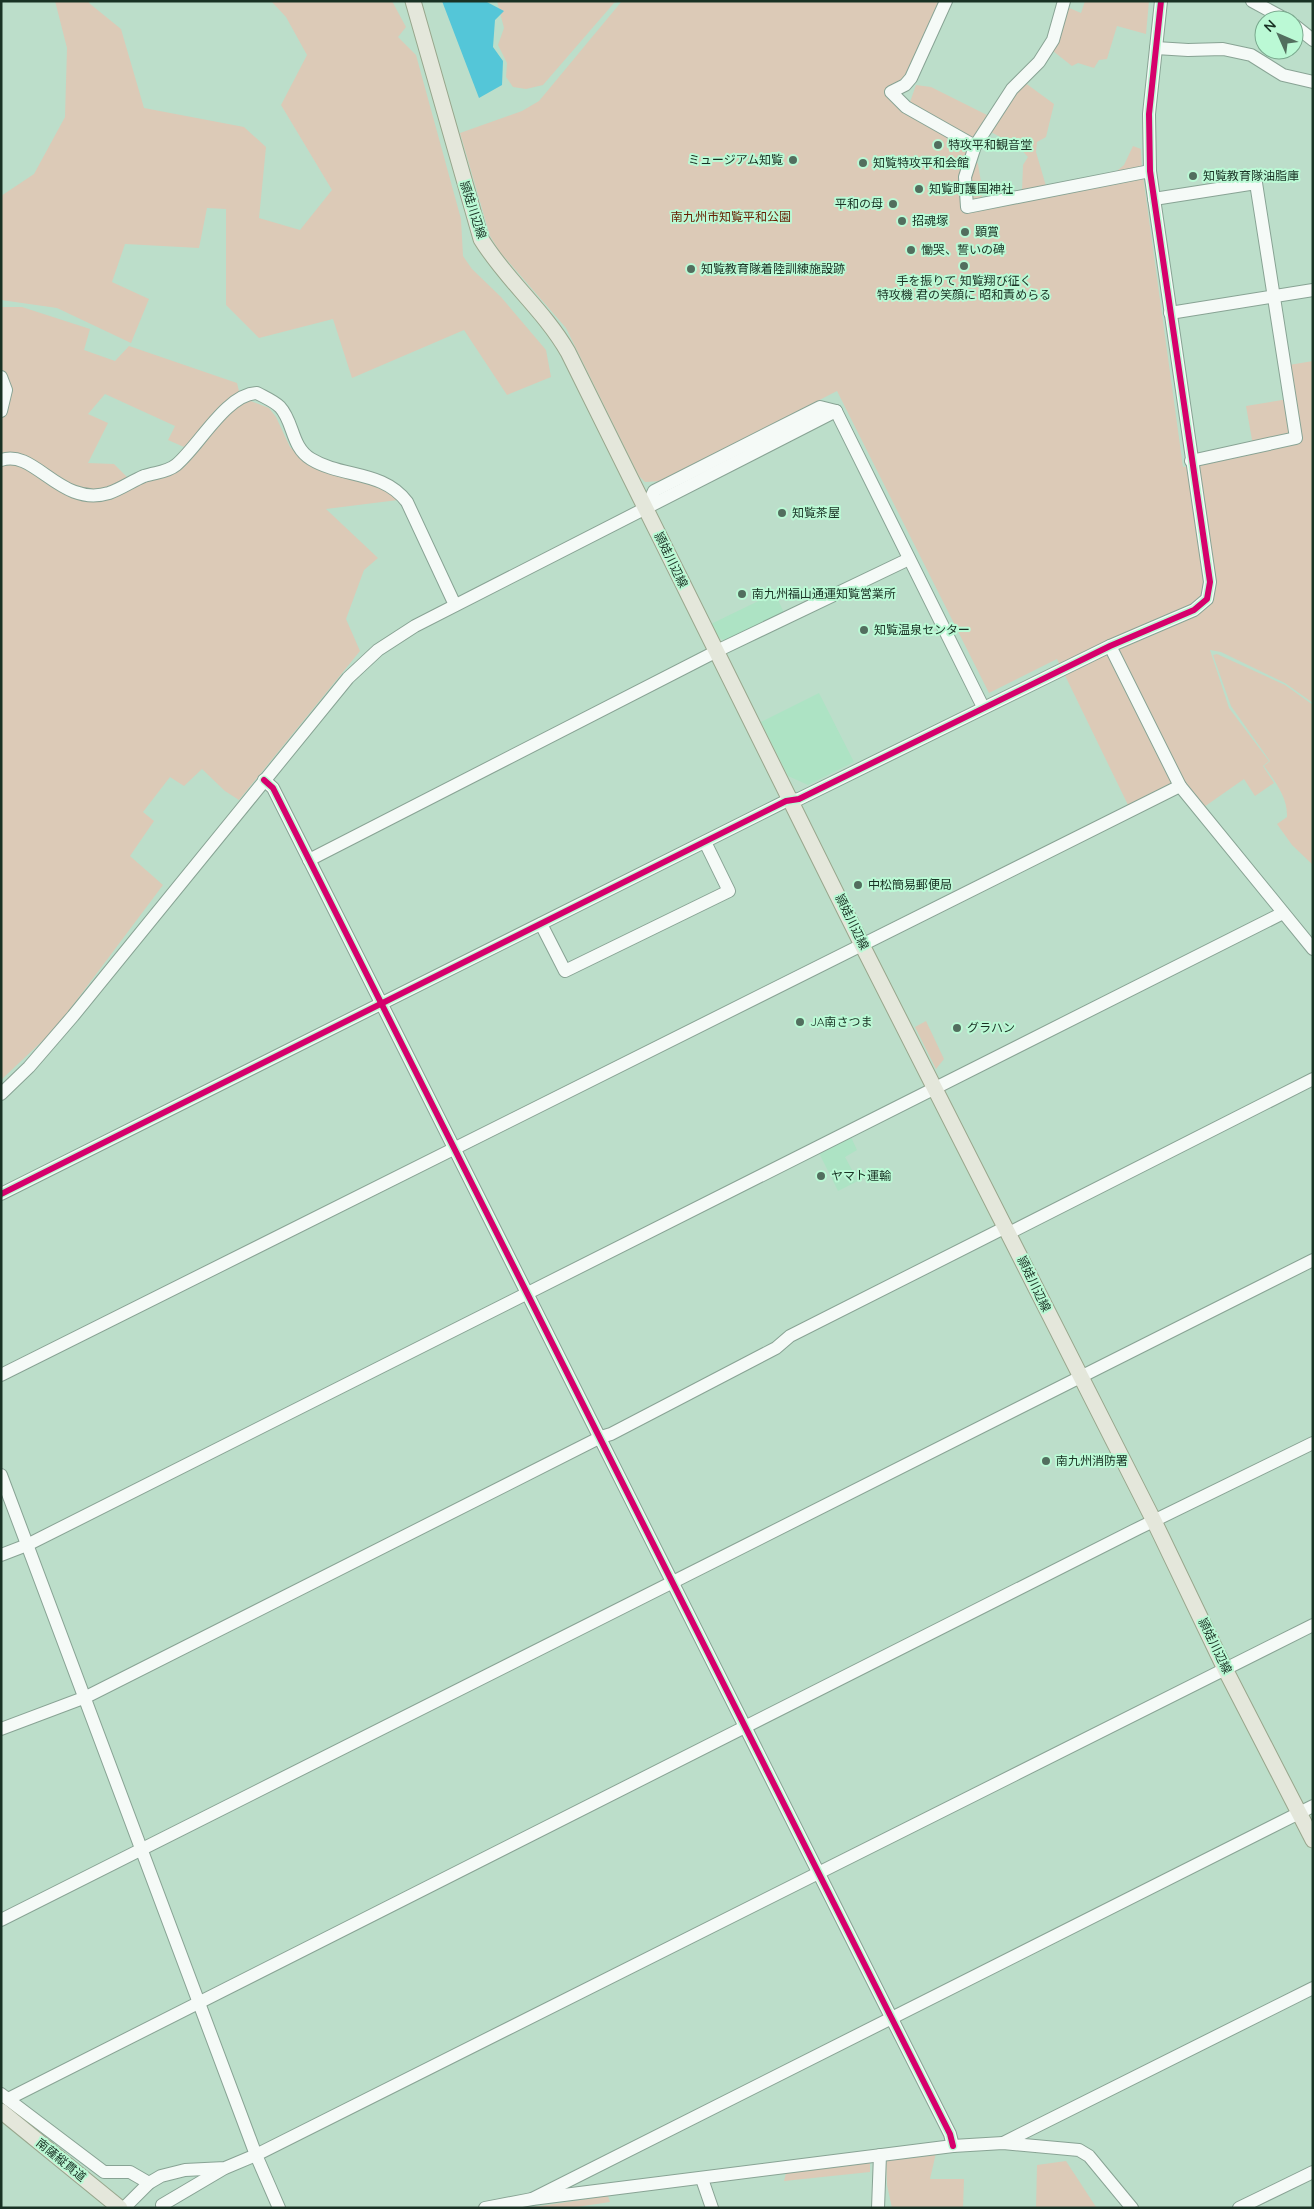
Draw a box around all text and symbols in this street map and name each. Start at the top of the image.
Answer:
north arrow [1254,10,1304,60]
text: N [1260,16,1280,36]
place label: 特攻平和観音堂 [948,137,1032,152]
marker: 特攻平和観音堂 [932,139,944,151]
place label: ミュージアム知覧 [688,152,783,167]
marker: ミュージアム知覧 [787,154,799,166]
place label: 知覧特攻平和会館 [873,155,969,170]
marker: 知覧特攻平和会館 [857,157,869,169]
place label: 知覧教育隊油脂庫 [1203,168,1299,183]
marker: 知覧教育隊油脂庫 [1187,170,1199,182]
street label: 頴娃川辺線 [457,179,490,241]
place label: 知覧町護国神社 [929,181,1013,196]
marker: 知覧町護国神社 [913,183,925,195]
place label: 平和の母 [835,196,883,211]
marker: 平和の母 [887,198,899,210]
park label: 南九州市知覧平和公園 [671,209,791,224]
place label: 招魂塚 [912,213,948,228]
marker: 招魂塚 [896,215,908,227]
place label: 顕賞 [975,224,999,239]
marker: 顕賞 [959,226,971,238]
place label: 慟哭、誓いの碑 [921,242,1005,257]
marker: 慟哭、誓いの碑 [905,244,917,256]
marker: 手を振りて 知覧翔び征く 特攻機 君の笑顔に 昭和責めらる [958,260,970,272]
place label: 知覧教育隊着陸訓練施設跡 [701,261,845,276]
marker: 知覧教育隊着陸訓練施設跡 [685,263,697,275]
place label: 手を振りて 知覧翔び征く 特攻機 君の笑顔に 昭和責めらる [877,273,1051,302]
place label: 知覧茶屋 [792,505,840,520]
marker: 知覧茶屋 [776,507,788,519]
street label: 頴娃川辺線 [652,530,691,590]
place label: 南九州福山通運知覧営業所 [752,586,896,601]
marker: 南九州福山通運知覧営業所 [736,588,748,600]
place label: 知覧温泉センター [874,622,970,637]
marker: 知覧温泉センター [858,624,870,636]
place label: 中松簡易郵便局 [868,877,952,892]
marker: 中松簡易郵便局 [852,879,864,891]
street label: 頴娃川辺線 [833,892,872,952]
place label: JA南さつま [810,1014,872,1029]
marker: JA南さつま [794,1016,806,1028]
place label: グラハン [967,1020,1015,1035]
marker: グラハン [951,1022,963,1034]
place label: ヤマト運輸 [831,1168,891,1183]
marker: ヤマト運輸 [815,1170,827,1182]
street label: 頴娃川辺線 [1015,1254,1054,1314]
place label: 南九州消防署 [1056,1453,1128,1468]
marker: 南九州消防署 [1040,1455,1052,1467]
street label: 頴娃川辺線 [1196,1616,1235,1676]
street label: 南薩縦貫道 [33,2135,89,2184]

